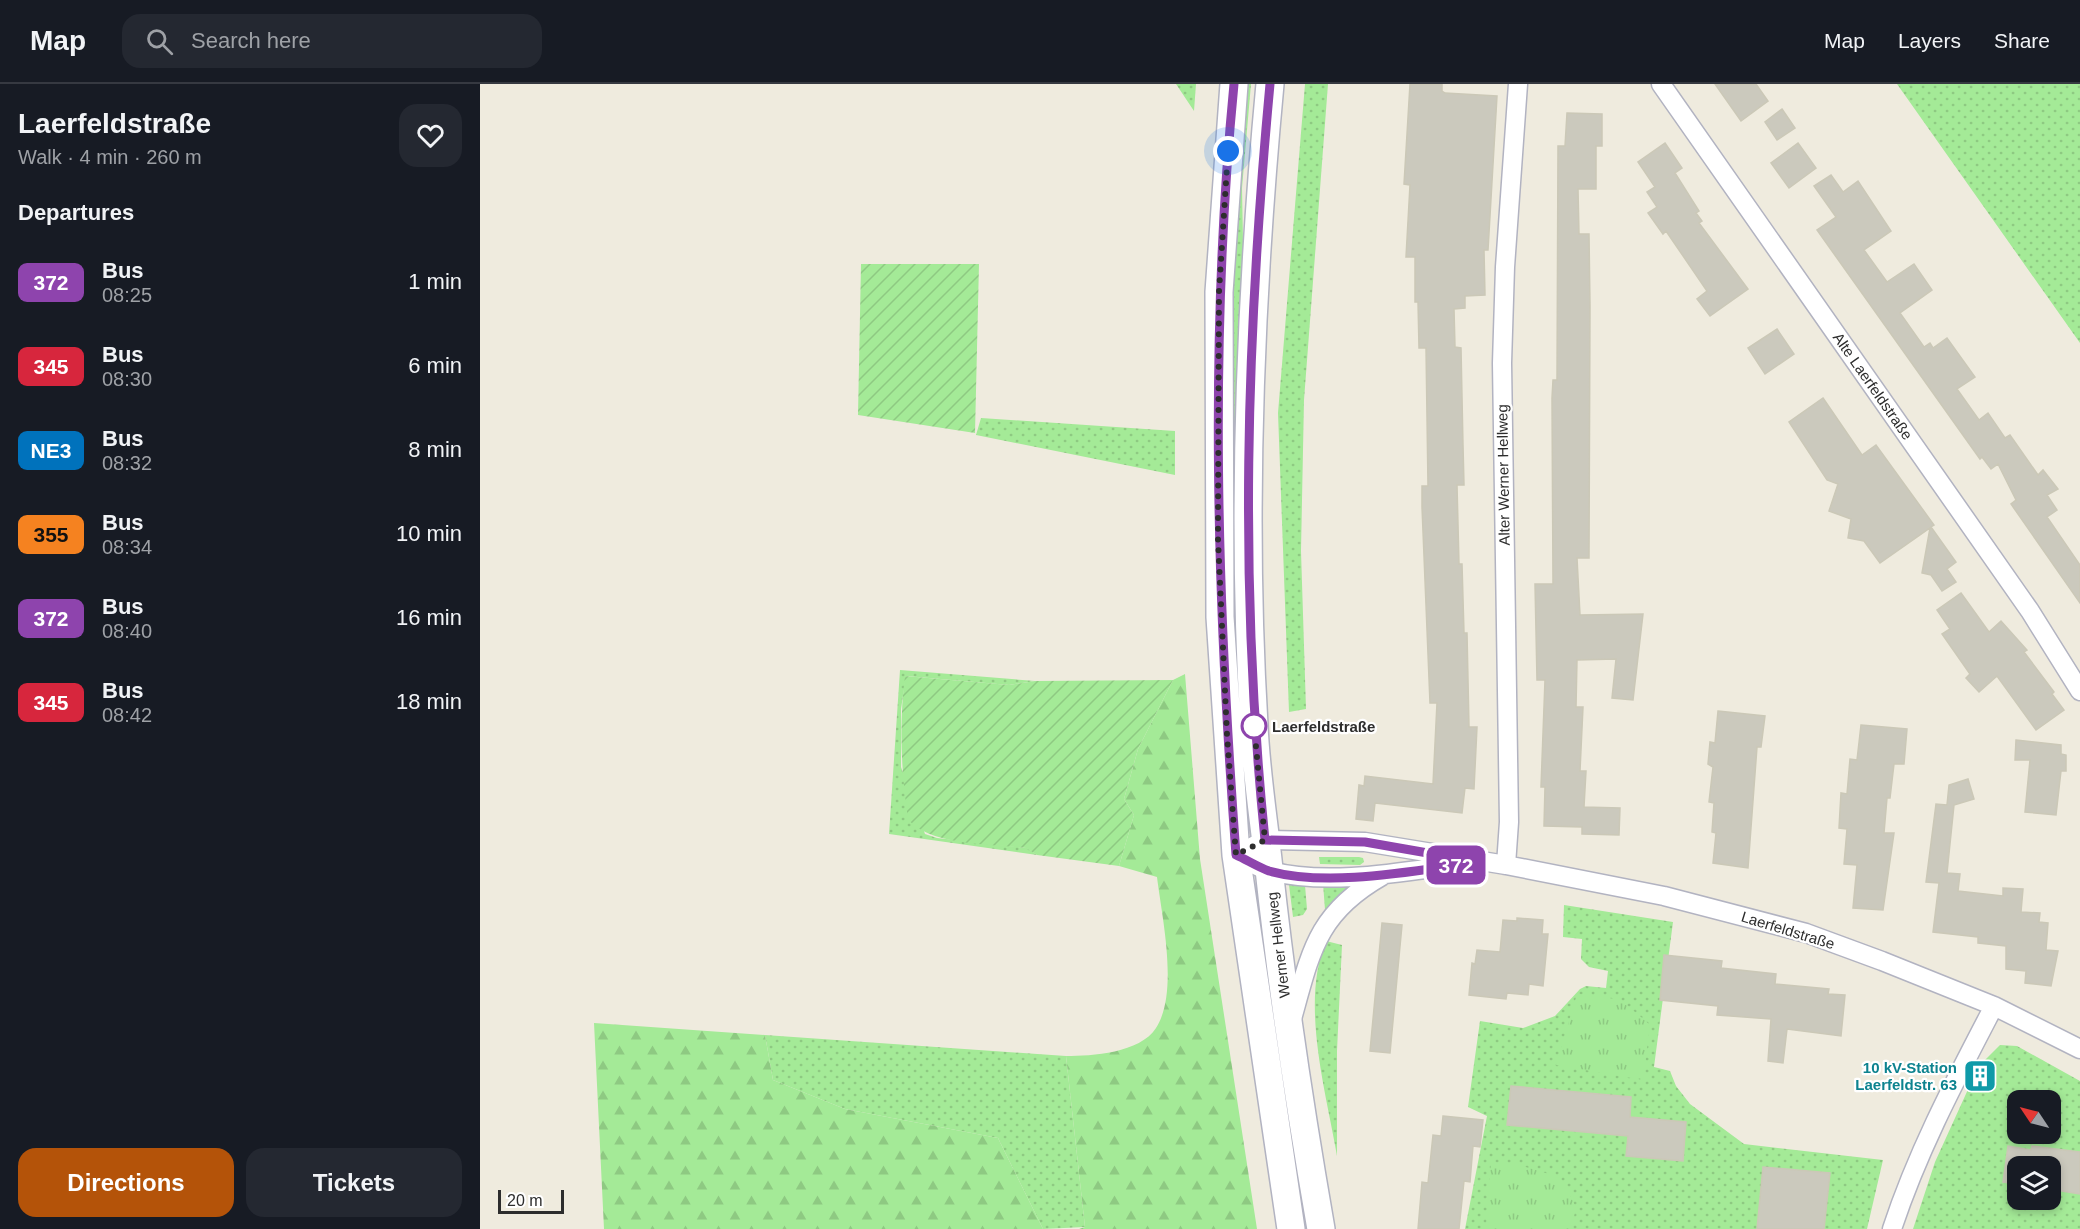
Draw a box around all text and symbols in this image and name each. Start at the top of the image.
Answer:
search box [122,14,542,68]
text: Map [30,25,86,56]
icon: search [143,25,176,58]
text: Search here [191,28,311,53]
text: Map [1824,29,1865,52]
text: Layers [1898,29,1961,52]
text: Share [1994,29,2050,52]
button: heart [399,104,462,167]
text: Laerfeldstraße [18,108,211,139]
your location [1213,136,1243,166]
text: Walk · 4 min · 260 m [18,146,202,168]
text: Departures [18,200,134,225]
text: Bus [102,258,144,283]
text: 1 min [408,269,462,294]
text: 372 [33,271,69,294]
text: 08:25 [102,284,152,306]
street label: Alte Laerfeldstraße [1830,329,1916,443]
text: Bus [102,342,144,367]
text: 6 min [408,353,462,378]
text: 345 [33,355,69,378]
text: 08:30 [102,368,152,390]
street label: Alter Werner Hellweg [1493,404,1513,546]
text: Bus [102,426,144,451]
text: 8 min [408,437,462,462]
text: NE3 [31,439,71,462]
text: 08:32 [102,452,152,474]
text: Bus [102,510,144,535]
text: 10 min [396,521,462,546]
text: 355 [33,523,69,546]
text: 08:34 [102,536,152,558]
text: Bus [102,594,144,619]
text: 16 min [396,605,462,630]
text: 372 [33,607,69,630]
text: 08:40 [102,620,152,642]
text: Bus [102,678,144,703]
text: 18 min [396,689,462,714]
text: 345 [33,691,69,714]
text: 08:42 [102,704,152,726]
marker: Laerfeldstraße [1241,713,1267,739]
place label: Laerfeldstraße [1272,718,1375,735]
line badge: 372 [1422,846,1490,884]
text: 372 [1438,854,1474,877]
street label: Werner Hellweg [1263,891,1293,999]
street label: Laerfeldstraße [1739,908,1837,952]
building icon: 10 kV-Station Laerfeldstr. 63 [1962,1058,1998,1094]
place label: 10 kV-Station Laerfeldstr. 63 [1855,1059,1957,1093]
north arrow [2007,1090,2061,1144]
map controls [2007,1090,2061,1210]
button: Directions [18,1148,234,1217]
button: Tickets [246,1148,462,1217]
button: layers [2007,1156,2061,1210]
scale bar [498,1187,564,1214]
text: 20 m [507,1192,543,1209]

